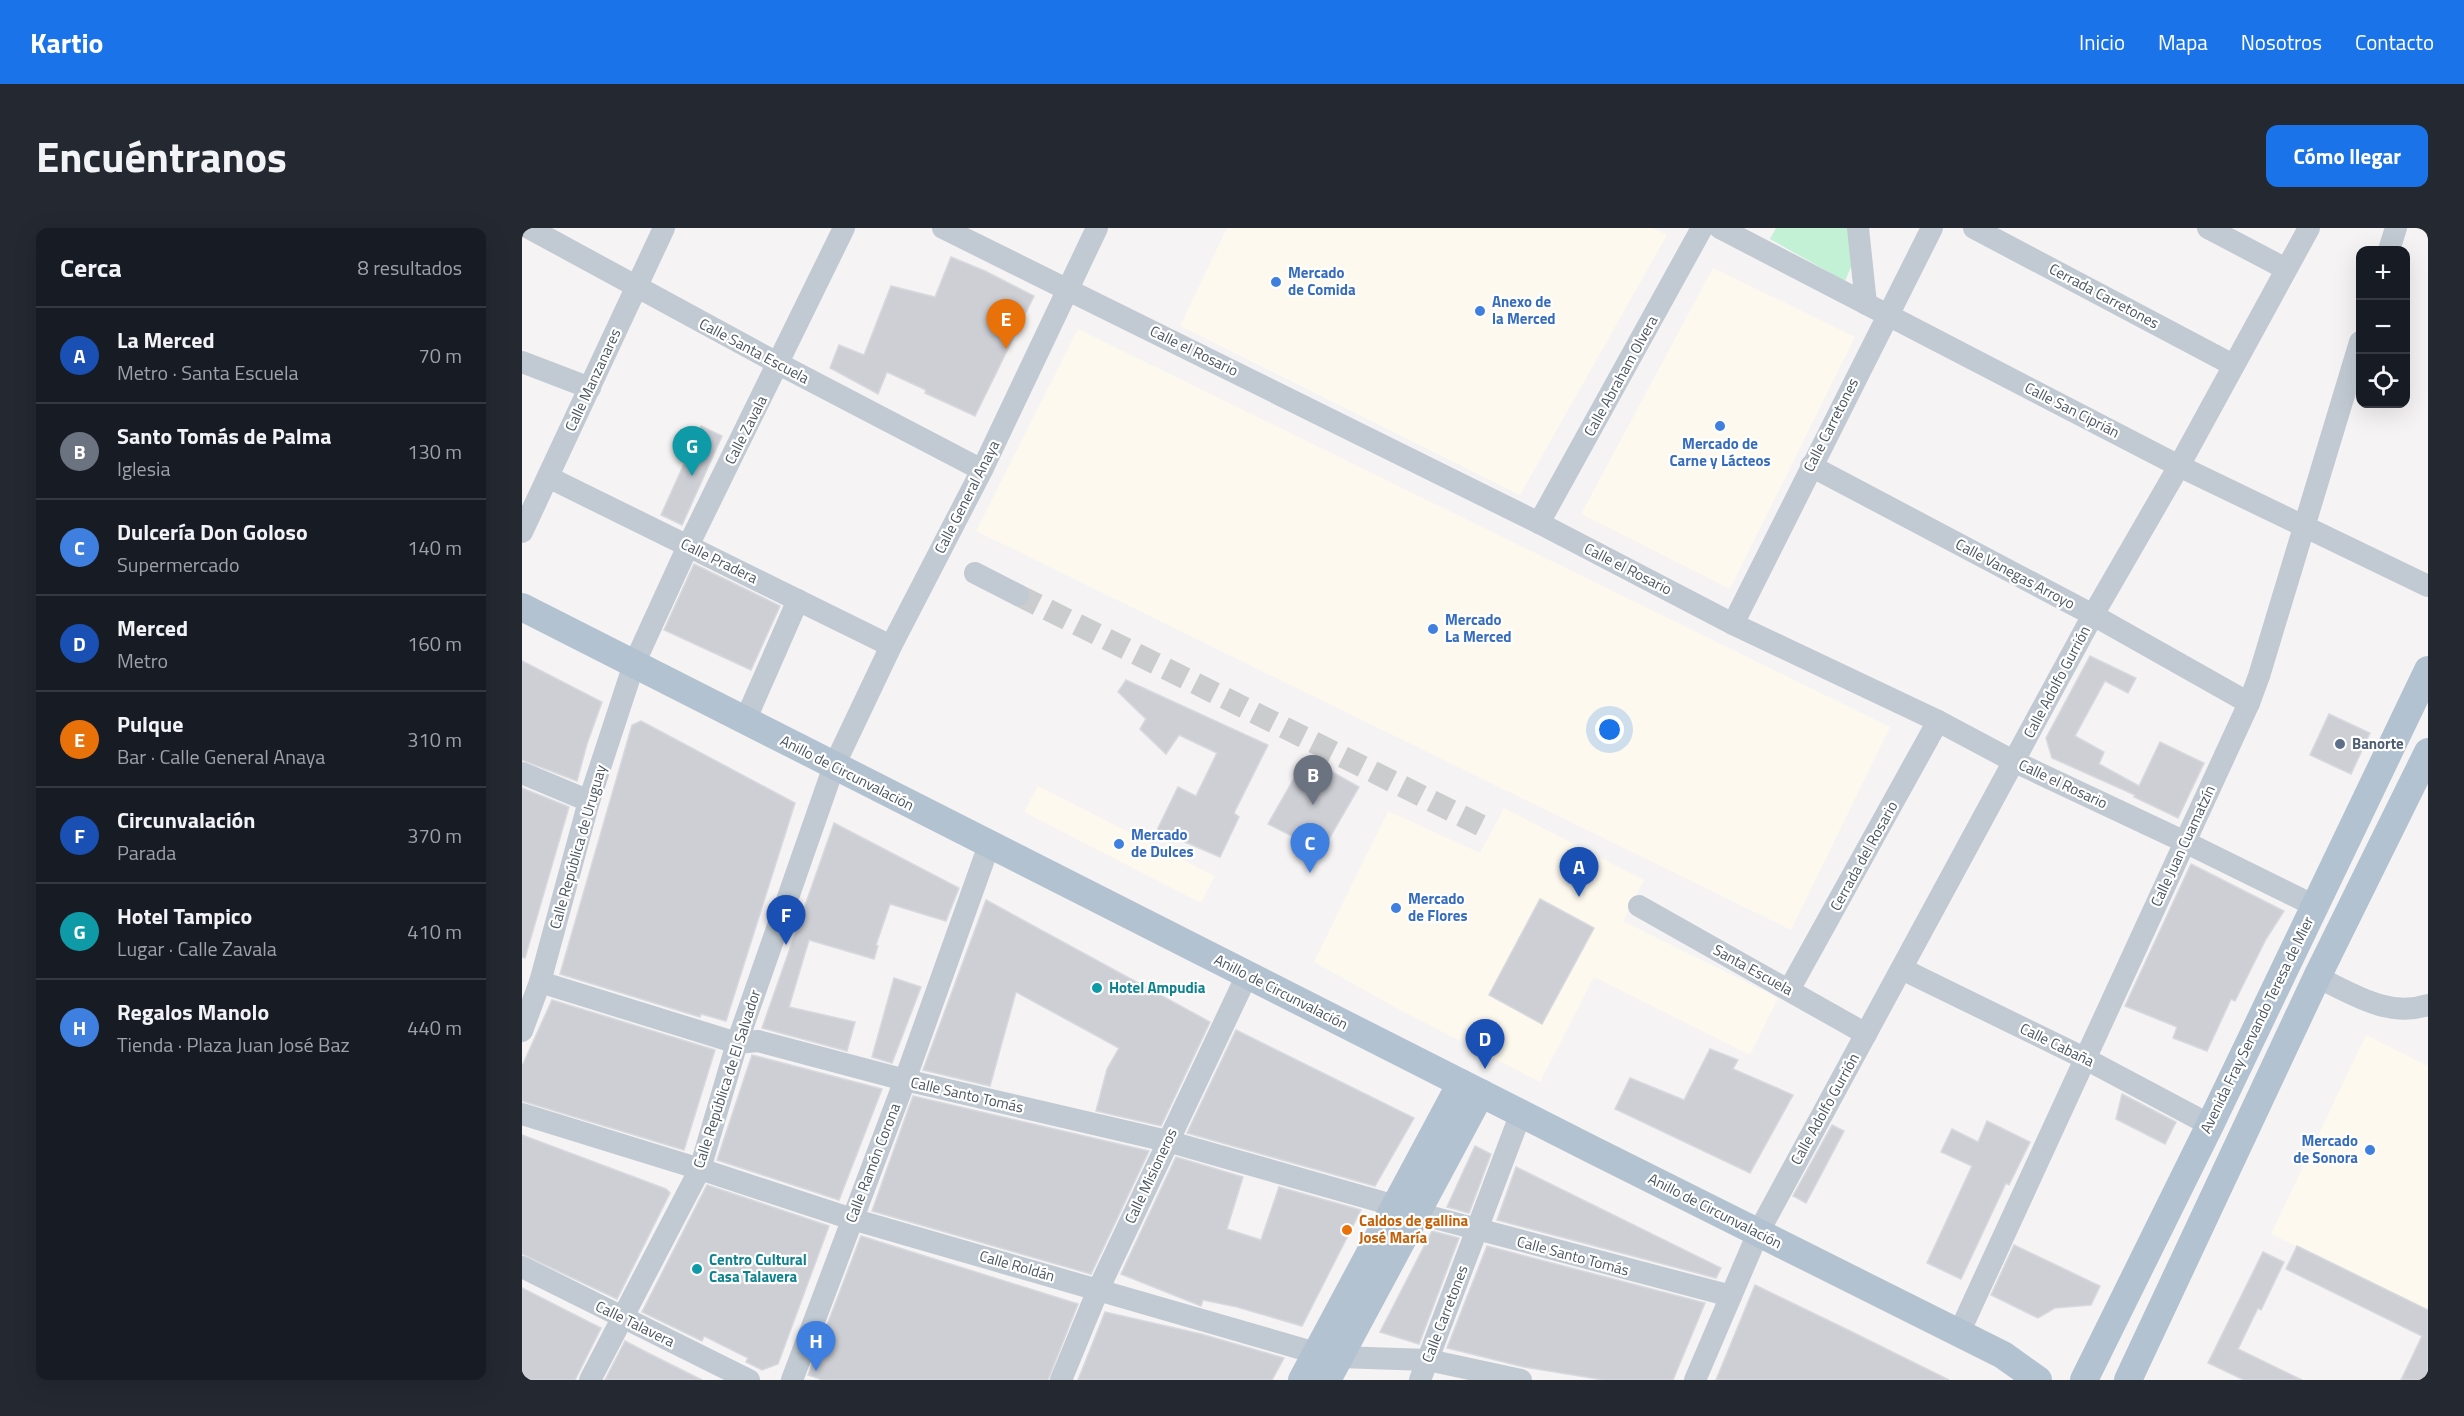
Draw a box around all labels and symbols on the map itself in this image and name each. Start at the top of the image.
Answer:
street label: Cerrada Carretones [2045,257,2163,334]
place label: Mercado de Comida [1288,261,1356,301]
marker: Mercado de Comida [1269,275,1283,289]
place label: Anexo de la Merced [1492,290,1556,330]
pin: E [986,300,1026,349]
marker: Anexo de la Merced [1473,304,1487,318]
street label: Calle Abraham Olvera [1578,311,1664,440]
street label: Calle Santa Escuela [695,312,814,389]
street label: Calle el Rosario [1146,319,1242,382]
street label: Calle Manzanares [559,325,626,435]
street label: Calle Carretones [1797,374,1864,476]
street label: Calle San Ciprián [2021,376,2124,443]
street label: Calle Zavala [718,391,773,468]
marker: Mercado de Carne y Lácteos [1713,419,1727,433]
pin: G [672,426,712,476]
place label: Mercado de Carne y Lácteos [1669,432,1771,472]
street label: Calle General Anaya [928,436,1005,557]
street label: Calle Pradera [677,532,762,589]
street label: Calle Vanegas Arroyo [1951,532,2079,615]
street label: Calle el Rosario [1580,537,1676,601]
place label: Mercado La Merced [1445,608,1512,648]
street label: Calle Adolfo Gurrión [2017,621,2096,742]
marker: Mercado La Merced [1426,622,1440,636]
your location [1595,715,1624,744]
street label: Anillo de Circunvalación [776,729,918,816]
place label: Banorte [2352,732,2404,755]
marker: Banorte [2333,737,2347,751]
street label: Calle el Rosario [2015,753,2112,814]
pin: B [1294,756,1332,805]
street label: Calle República de Uruguay [543,762,612,932]
street label: Calle Juan Cuamatzín [2144,781,2221,910]
street label: Cerrada del Rosario [1824,797,1903,915]
place label: Mercado de Dulces [1131,823,1193,863]
pin: C [1290,824,1330,873]
marker: Mercado de Dulces [1112,837,1126,851]
pin: A [1560,848,1598,897]
place label: Mercado de Flores [1408,887,1468,927]
pin: F [766,896,806,945]
marker: Mercado de Flores [1389,901,1403,915]
street label: Avenida Fray Servando Teresa de Mier [2194,912,2319,1137]
street label: Santa Escuela [1709,938,1798,1001]
street label: Anillo de Circunvalación [1210,948,1352,1035]
place label: Hotel Ampudia [1109,976,1206,999]
marker: Hotel Ampudia [1090,981,1104,995]
street label: Calle República de El Salvador [687,987,766,1171]
street label: Calle Cabaña [2016,1017,2099,1073]
pin: D [1466,1020,1504,1069]
street label: Calle Adolfo Gurrión [1784,1049,1865,1169]
street label: Calle Santo Tomás [908,1070,1026,1119]
street label: Calle Ramón Corona [839,1099,906,1226]
street label: Calle Misioneros [1118,1124,1183,1227]
place label: Mercado de Sonora [2293,1129,2358,1169]
marker: Mercado de Sonora [2363,1143,2377,1157]
street label: Anillo de Circunvalación [1644,1167,1786,1254]
place label: Caldos de gallina José María [1359,1209,1469,1249]
marker: Caldos de gallina José María [1340,1223,1354,1237]
street label: Calle Santo Tomás [1515,1230,1632,1282]
street label: Calle Roldán [977,1244,1058,1287]
place label: Centro Cultural Casa Talavera [709,1248,807,1288]
marker: Centro Cultural Casa Talavera [690,1262,704,1276]
street label: Calle Carretones [1415,1262,1474,1366]
street label: Calle Talavera [592,1294,679,1353]
pin: H [796,1322,836,1371]

